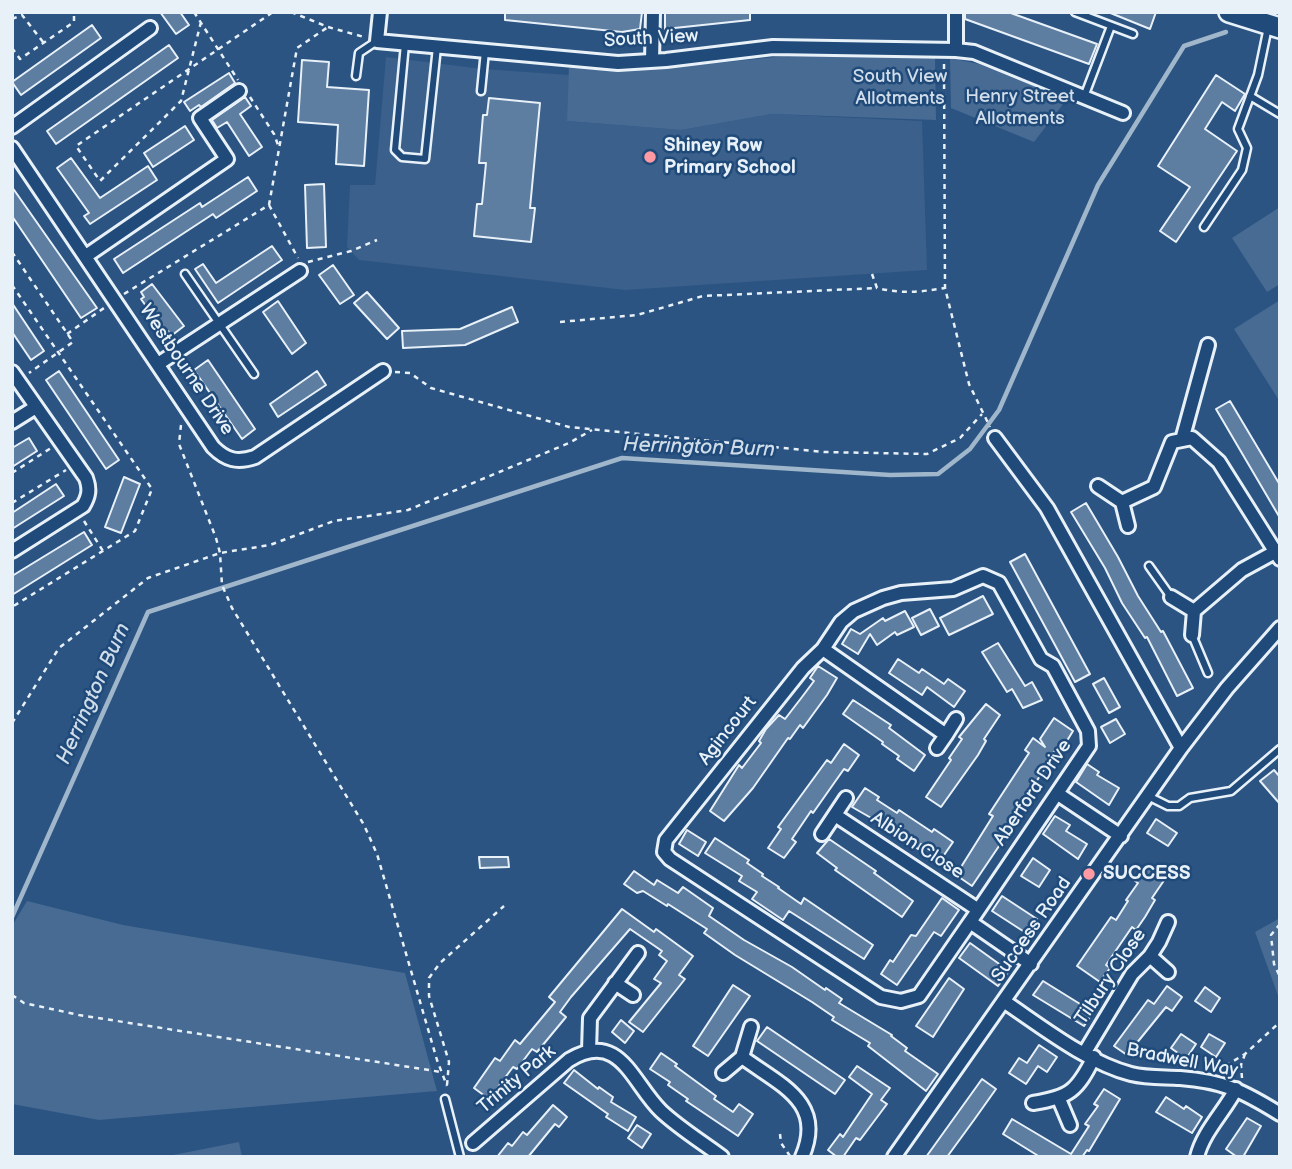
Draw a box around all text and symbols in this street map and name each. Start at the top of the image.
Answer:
street label: South View [603,25,699,53]
park label: South View Allotments [853,66,947,110]
park label: Henry Street Allotments [965,86,1075,130]
place label: Shiney Row Primary School [664,135,796,179]
marker: Shiney Row Primary School [642,149,658,165]
street label: Westbourne Drive [134,300,238,440]
water label: Herrington Burn [623,433,775,463]
water label: Herrington Burn [52,619,136,769]
street label: Agincourt [694,692,762,770]
street label: Aberford Drive [989,735,1077,851]
street label: Albion Close [866,807,968,885]
place label: SUCCESS [1103,863,1190,885]
marker: SUCCESS [1081,866,1097,882]
street label: Success Road [987,873,1077,987]
street label: Tilbury Close [1070,925,1152,1029]
street label: Bradwell Way [1124,1039,1240,1083]
street label: Trinity Park [473,1041,561,1119]

